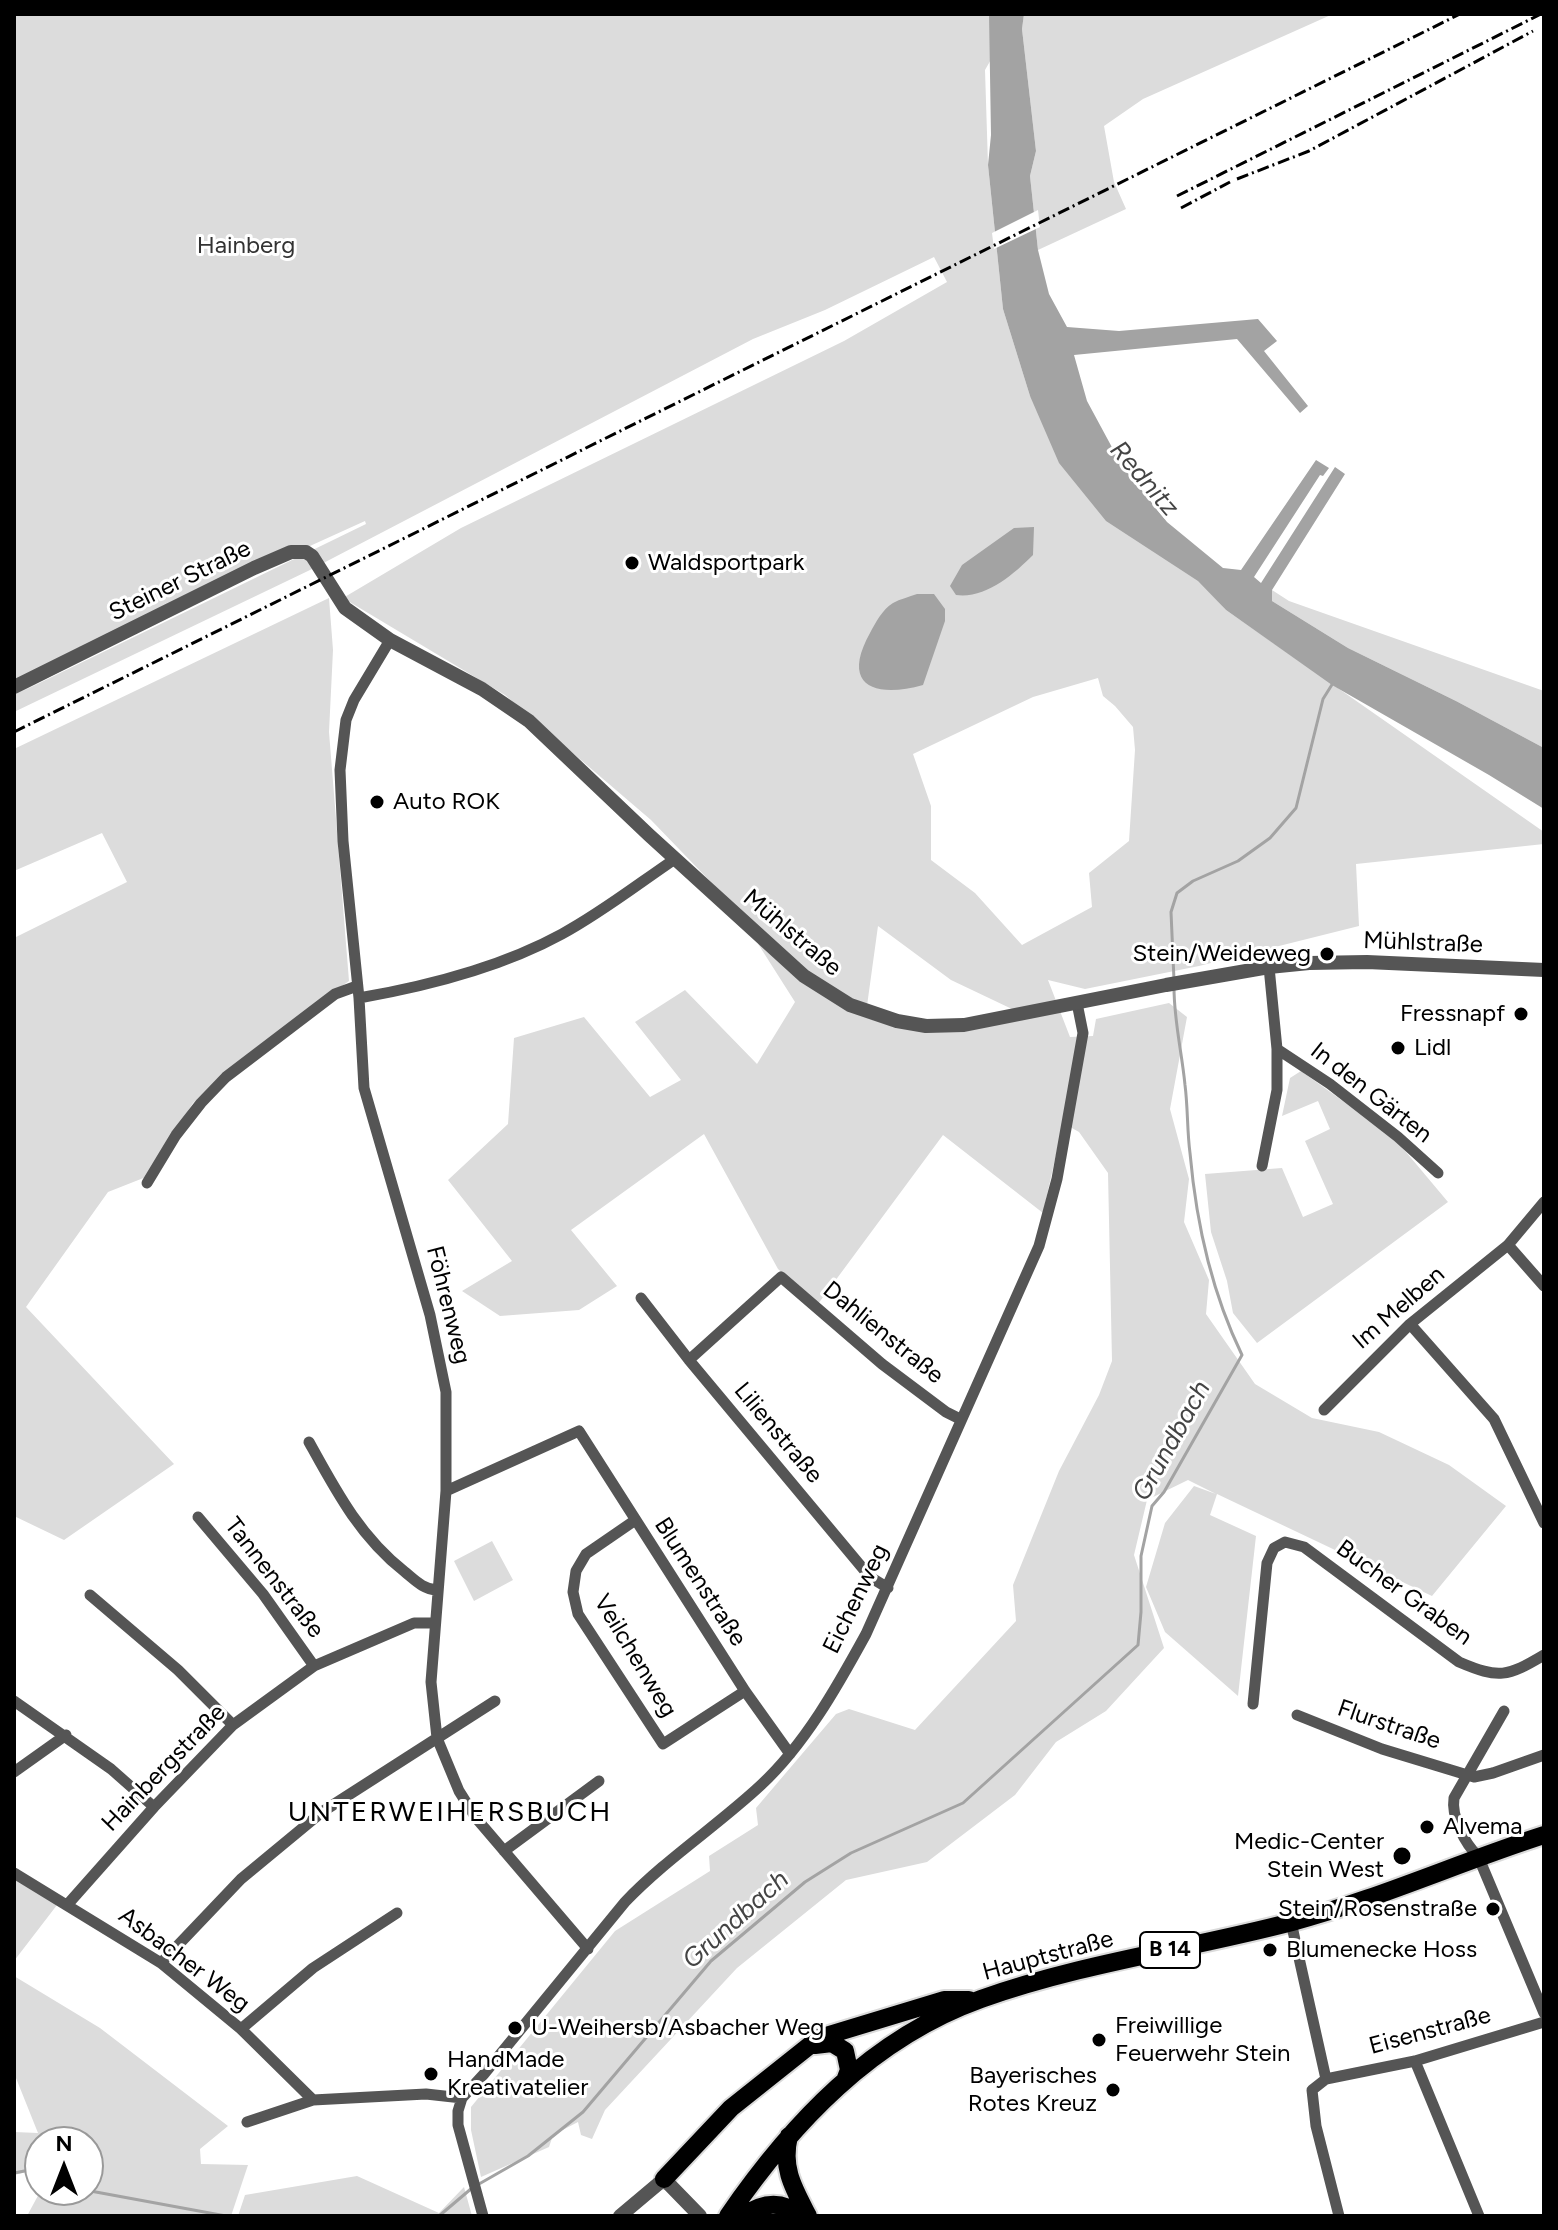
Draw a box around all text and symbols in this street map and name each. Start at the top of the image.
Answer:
park label: Hainberg [197,232,295,260]
water label: Rednitz [1103,435,1185,523]
street label: Steiner Straße [105,534,255,628]
place label: Waldsportpark [648,549,804,577]
marker: Waldsportpark [623,554,641,572]
place label: Auto ROK [393,788,500,816]
marker: Auto ROK [368,793,386,811]
street label: Mühlstraße [737,884,847,982]
street label: Mühlstraße [1363,927,1483,959]
place label: Stein/Weideweg [1133,940,1311,968]
marker: Stein/Weideweg [1318,945,1336,963]
place label: Fressnapf [1400,1000,1505,1028]
marker: Fressnapf [1512,1005,1530,1023]
place label: Lidl [1414,1034,1451,1062]
street label: In den Gärten [1304,1037,1438,1149]
marker: Lidl [1389,1039,1407,1057]
street label: Föhrenweg [419,1243,477,1367]
street label: Im Melben [1347,1260,1451,1356]
street label: Dahlienstraße [817,1276,949,1390]
water label: Grundbach [1126,1376,1218,1506]
street label: Lilienstraße [728,1377,828,1489]
street label: Tannenstraße [218,1512,330,1644]
street label: Blumenstraße [648,1512,752,1652]
street label: Bucher Graben [1331,1534,1477,1652]
street label: Eichenweg [817,1540,895,1658]
street label: Veilchenweg [587,1589,683,1723]
street label: Flurstraße [1334,1694,1444,1756]
street label: Hainbergstraße [96,1698,232,1838]
district label: UNTERWEIHERSBUCH [288,1796,612,1830]
place label: Alvema [1443,1813,1522,1841]
marker: Alvema [1418,1818,1436,1836]
place label: Medic-Center Stein West [1234,1828,1384,1884]
marker: Medic-Center Stein West [1391,1845,1413,1867]
water label: Grundbach [676,1864,796,1976]
place label: Stein/Rosenstraße [1278,1895,1477,1923]
marker: Stein/Rosenstraße [1484,1900,1502,1918]
street label: Asbacher Weg [113,1901,255,2019]
street label: Hauptstraße [979,1925,1117,1987]
road number: B 14 [1140,1932,1200,1968]
place label: Blumenecke Hoss [1286,1936,1477,1964]
marker: Blumenecke Hoss [1261,1941,1279,1959]
street label: Eisenstraße [1366,2001,1494,2061]
place label: Freiwillige Feuerwehr Stein [1115,2012,1290,2068]
place label: U-Weihersb/Asbacher Weg [531,2014,824,2042]
marker: U-Weihersb/Asbacher Weg [506,2019,524,2037]
marker: Freiwillige Feuerwehr Stein [1090,2031,1108,2049]
place label: HandMade Kreativatelier [447,2046,588,2102]
place label: Bayerisches Rotes Kreuz [968,2062,1097,2118]
marker: HandMade Kreativatelier [422,2065,440,2083]
marker: Bayerisches Rotes Kreuz [1104,2081,1122,2099]
north arrow [24,2126,104,2206]
text: N [55,2130,73,2157]

